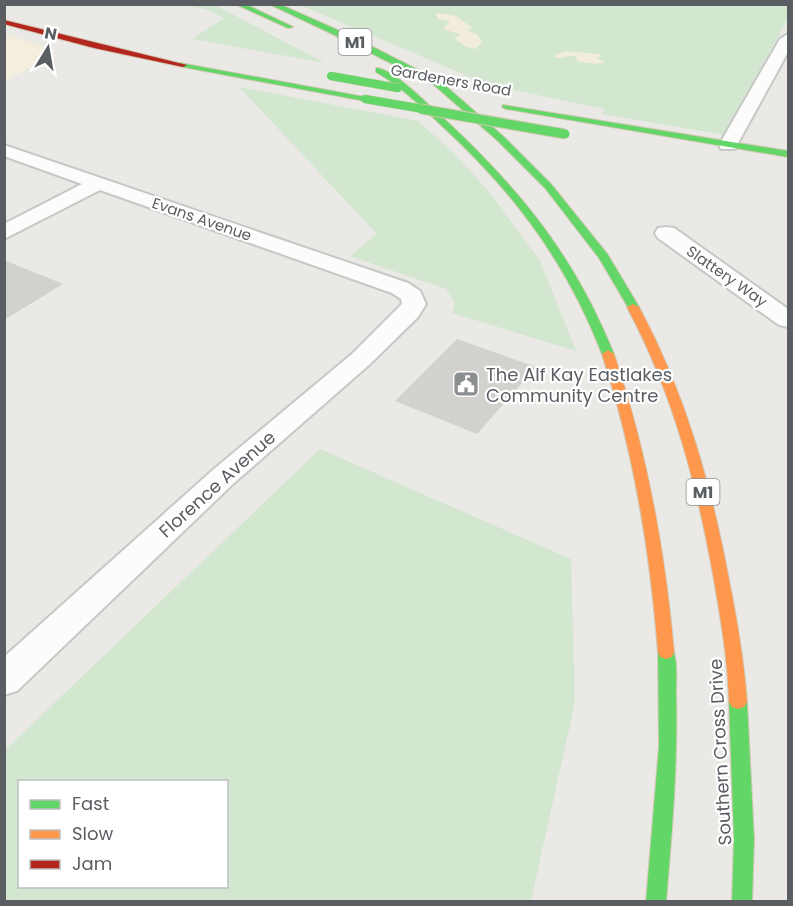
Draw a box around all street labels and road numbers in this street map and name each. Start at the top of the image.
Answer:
road number: M1 [338,29,372,55]
street label: Gardeners Road [389,59,513,101]
street label: Evans Avenue [149,192,255,246]
street label: Slattery Way [682,240,772,312]
street label: Florence Avenue [153,425,281,543]
road number: M1 [686,479,720,505]
street label: Southern Cross Drive [703,658,737,846]

